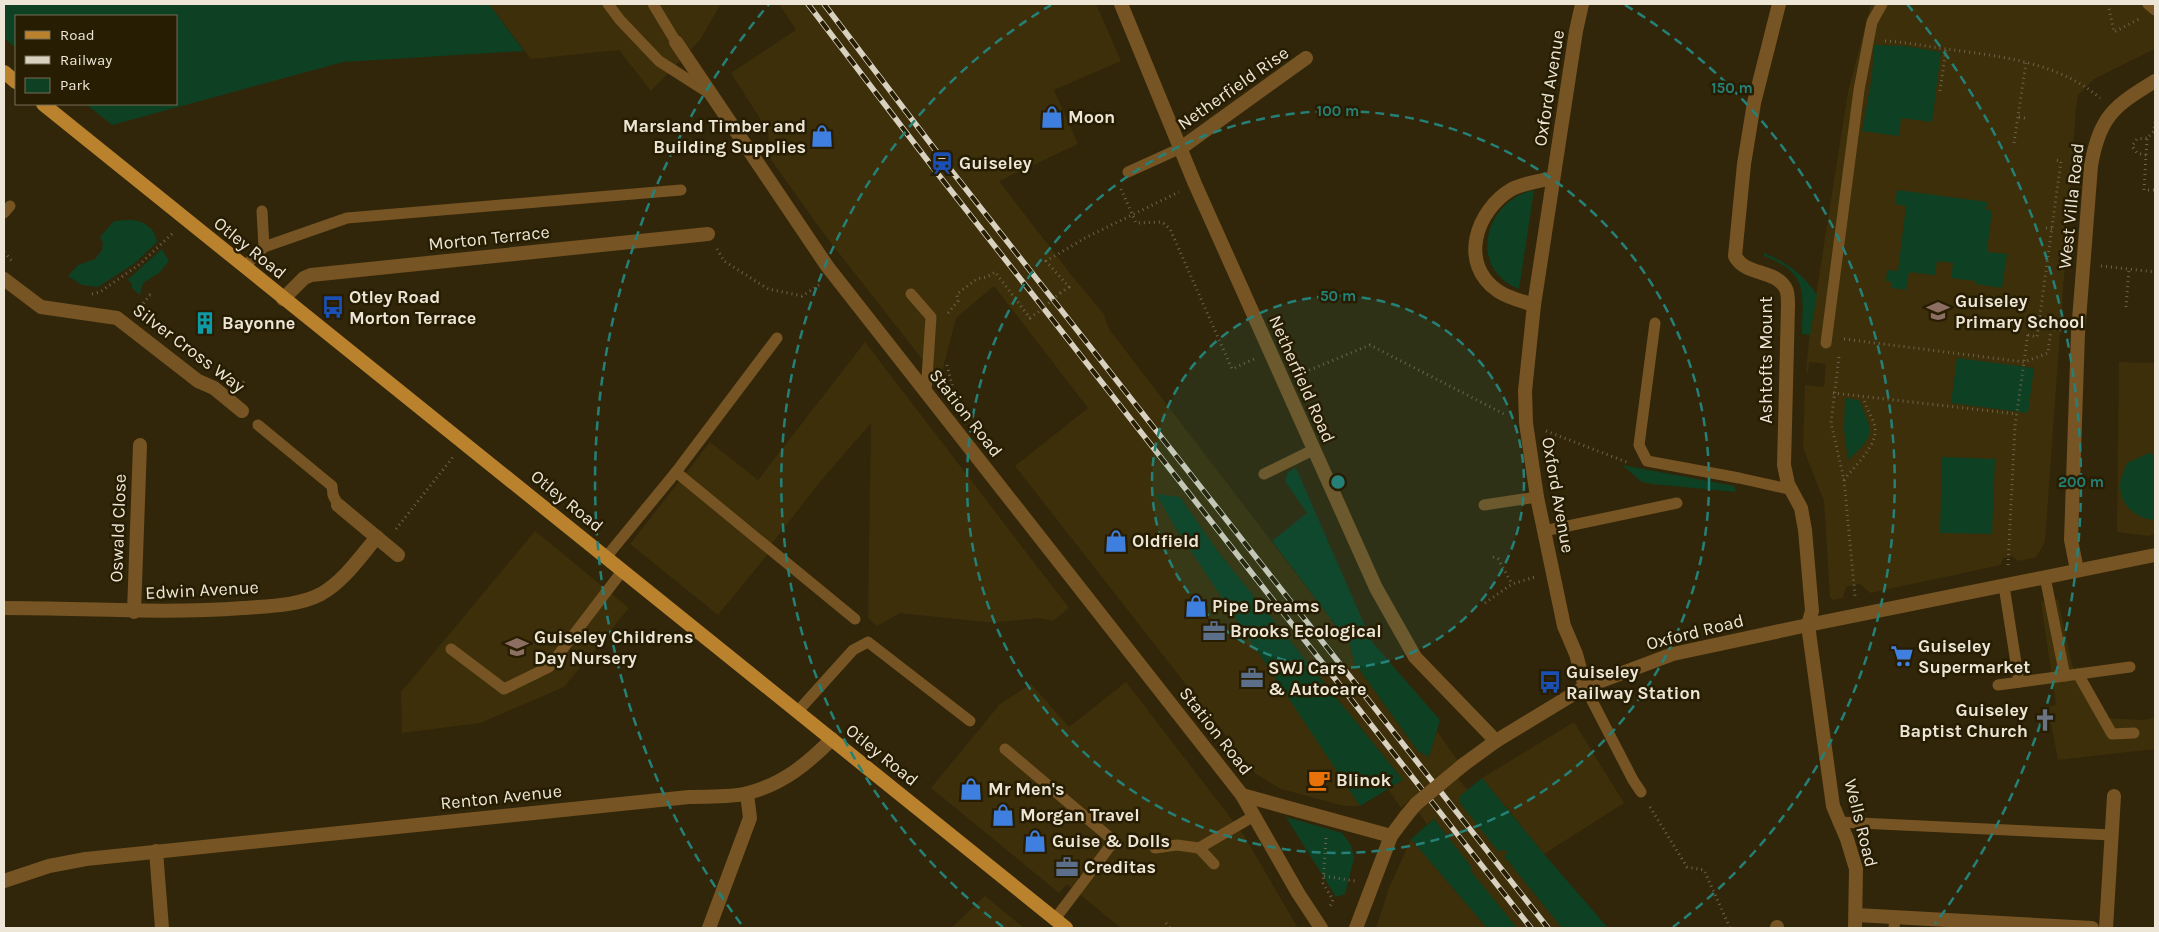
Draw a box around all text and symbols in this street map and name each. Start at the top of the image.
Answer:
legend [15,15,178,105]
text: Road [60,26,95,44]
street label: Oxford Avenue [1529,28,1569,148]
street label: Netherfield Rise [1173,41,1293,135]
text: Railway [60,51,112,69]
text: Park [60,76,90,94]
text: 150 m [1711,79,1753,97]
text: 100 m [1317,102,1359,120]
shop icon: Moon [1039,104,1065,130]
place label: Moon [1068,106,1115,128]
place label: Marsland Timber and Building Supplies [623,115,806,158]
shop icon: Marsland Timber and Building Supplies [809,123,835,149]
street label: West Villa Road [2053,142,2089,270]
station icon: Guiseley [929,150,955,176]
place label: Guiseley [959,152,1032,174]
street label: Otley Road [209,212,291,284]
street label: Morton Terrace [427,221,551,255]
place label: Otley Road Morton Terrace [349,286,476,329]
text: 50 m [1320,287,1356,305]
place label: Guiseley Primary School [1955,290,2085,333]
bus stop icon: Otley Road Morton Terrace [320,294,346,320]
street label: Ashtofts Mount [1755,296,1777,424]
school or university icon: Guiseley Primary School [1925,298,1951,324]
street label: Silver Cross Way [129,299,250,398]
building icon: Bayonne [192,310,218,336]
place label: Bayonne [222,312,295,334]
street label: Netherfield Road [1264,312,1340,446]
street label: Station Road [925,364,1007,462]
street label: Oxford Avenue [1537,435,1579,555]
street label: Otley Road [526,465,608,537]
street label: Oswald Close [105,473,131,583]
centre of rings [1329,473,1347,491]
text: 200 m [2058,473,2104,491]
shop icon: Oldfield [1103,528,1129,554]
place label: Oldfield [1132,530,1199,552]
street label: Edwin Avenue [145,576,259,604]
shop icon: Pipe Dreams [1183,593,1209,619]
place label: Pipe Dreams [1212,595,1320,617]
street label: Oxford Road [1644,609,1746,655]
office icon: Brooks Ecological [1201,618,1227,644]
place label: Brooks Ecological [1230,620,1382,642]
place label: Guiseley Childrens Day Nursery [534,626,693,669]
school or university icon: Guiseley Childrens Day Nursery [504,634,530,660]
place label: Guiseley Supermarket [1918,635,2030,678]
supermarket icon: Guiseley Supermarket [1889,643,1915,669]
place label: SWJ Cars & Autocare [1268,657,1366,700]
place label: Guiseley Railway Station [1566,661,1701,704]
office icon: SWJ Cars & Autocare [1239,665,1265,691]
bus stop icon: Guiseley Railway Station [1537,669,1563,695]
street label: Station Road [1175,682,1257,780]
place label: Guiseley Baptist Church [1899,699,2028,742]
church icon: Guiseley Baptist Church [2032,707,2058,733]
street label: Otley Road [841,719,923,791]
cafe icon: Blinok [1306,767,1332,793]
place label: Blinok [1336,769,1391,791]
shop icon: Mr Men's [958,776,984,802]
street label: Wells Road [1839,777,1883,869]
place label: Mr Men's [988,778,1065,800]
street label: Renton Avenue [439,780,563,814]
shop icon: Morgan Travel [990,802,1016,828]
place label: Morgan Travel [1020,804,1140,826]
shop icon: Guise & Dolls [1022,828,1048,854]
place label: Guise & Dolls [1052,830,1170,852]
office icon: Creditas [1054,854,1080,880]
place label: Creditas [1084,856,1156,878]

